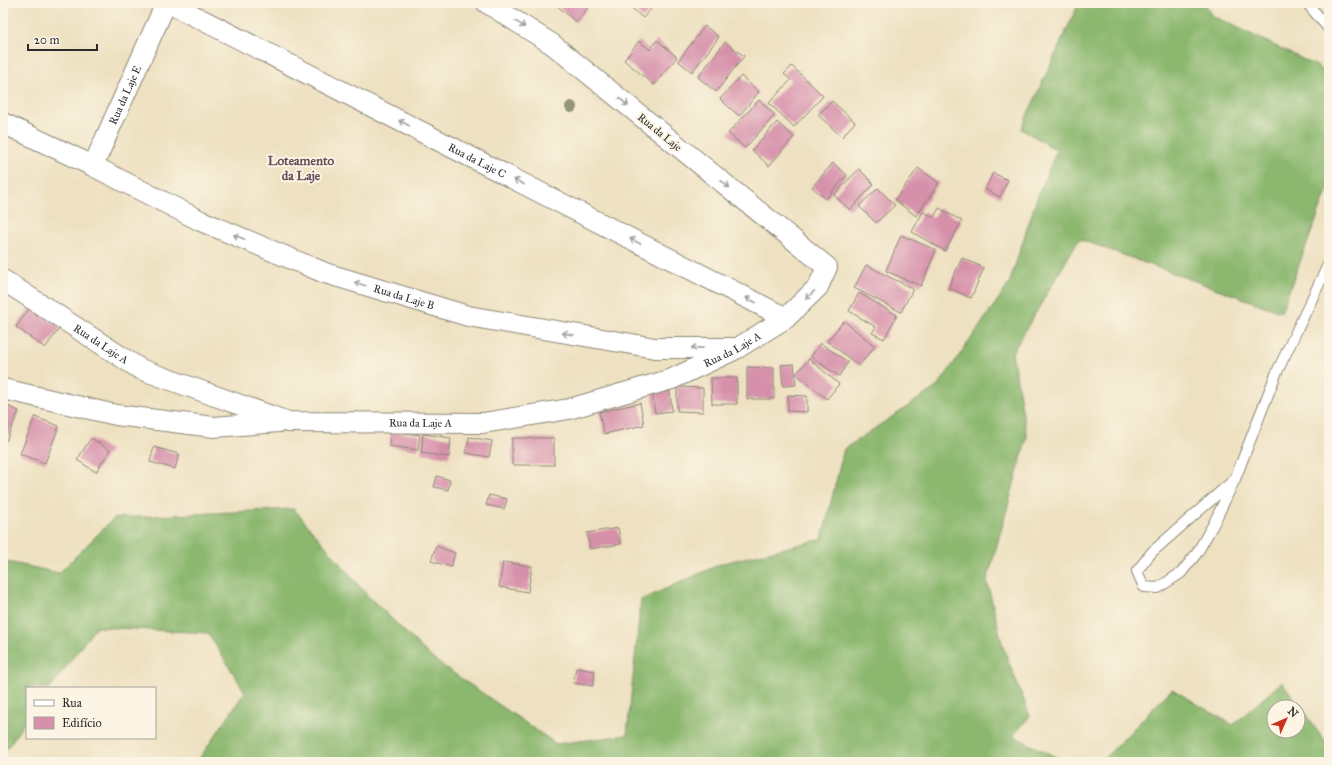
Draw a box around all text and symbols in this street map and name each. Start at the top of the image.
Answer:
one-way arrow [514,20,526,28]
scale bar [28,26,97,52]
text: 20 m [34,33,60,47]
street label: Rua da Laje E [106,63,144,127]
one-way arrow [618,98,629,107]
street label: Rua da Laje [635,111,685,154]
one-way arrow [398,118,410,126]
street label: Rua da Laje C [446,141,508,181]
district label: Loteamento da Laje [268,153,334,184]
one-way arrow [514,177,526,185]
one-way arrow [719,180,730,188]
one-way arrow [233,233,245,240]
one-way arrow [629,237,641,244]
one-way arrow [354,280,367,287]
street label: Rua da Laje B [372,282,436,313]
one-way arrow [805,290,815,300]
one-way arrow [745,296,757,303]
street label: Rua da Laje A [71,322,131,367]
street label: Rua da Laje A [702,329,764,370]
one-way arrow [562,330,575,338]
one-way arrow [691,344,704,352]
street label: Rua da Laje A [389,417,453,430]
legend [26,687,156,739]
text: Rua [62,696,83,710]
north arrow [1266,699,1306,739]
text: N [1285,704,1301,721]
text: Edifício [62,716,102,730]

